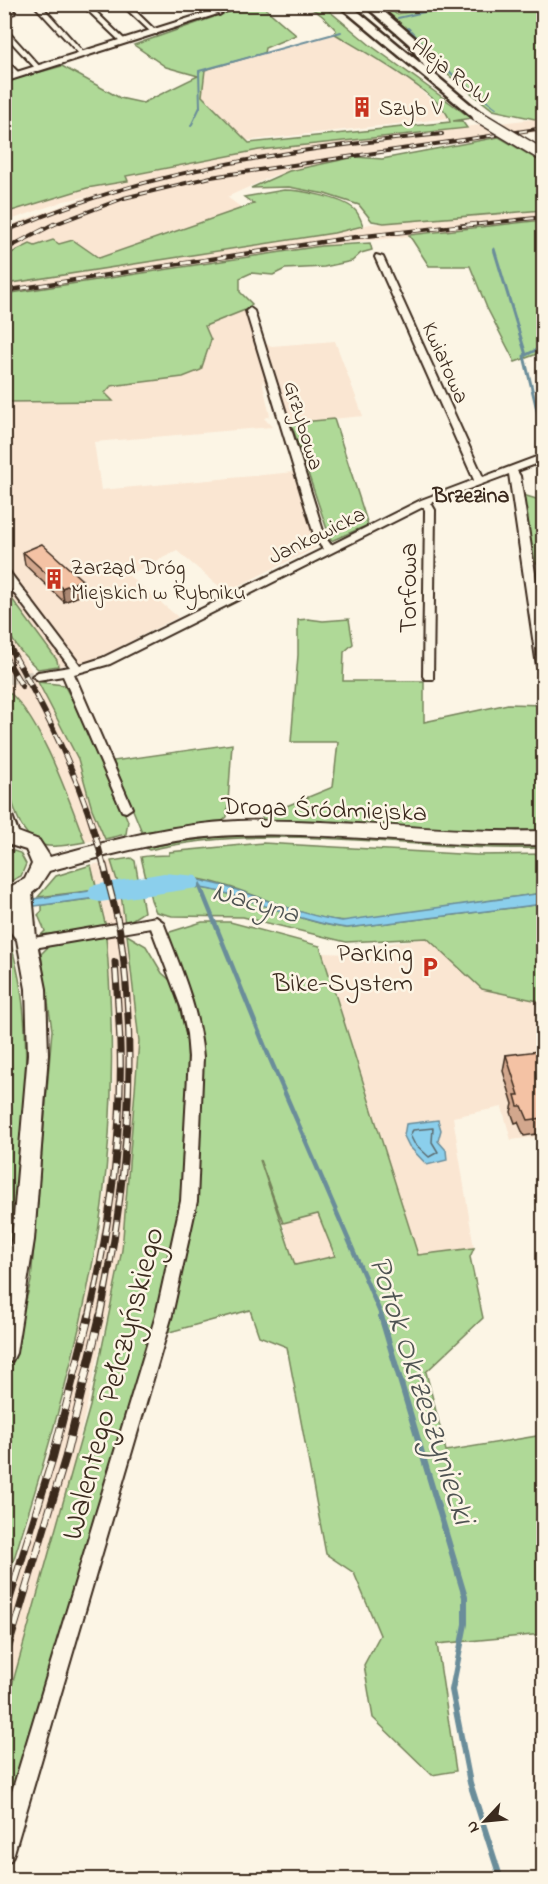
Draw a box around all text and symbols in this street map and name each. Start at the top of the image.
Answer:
street label: Aleja ROW [404,31,497,114]
place label: Szyb V [379,94,443,127]
building icon: Szyb V [350,95,374,119]
street label: Kwiatowa [412,317,476,409]
street label: Grzybowa [273,377,331,475]
district label: Brzezina [432,481,509,513]
street label: Jankowicka [263,499,371,574]
street label: Torfowa [391,543,429,633]
place label: Zarząd Dróg Miejskich w Rybniku [71,553,246,611]
building icon: Zarząd Dróg Miejskich w Rybniku [42,567,66,591]
street label: Droga Śródmiejska [219,788,428,834]
water label: Nacyna [208,874,303,935]
place label: Parking Bike-System [272,936,413,1004]
parking icon: Parking Bike-System [418,955,442,979]
street label: Walentego Pełczyńskiego [50,1222,179,1546]
water label: Potok Okrzeszyniecki [354,1250,487,1534]
north arrow [455,1791,515,1851]
text: N [460,1816,486,1837]

